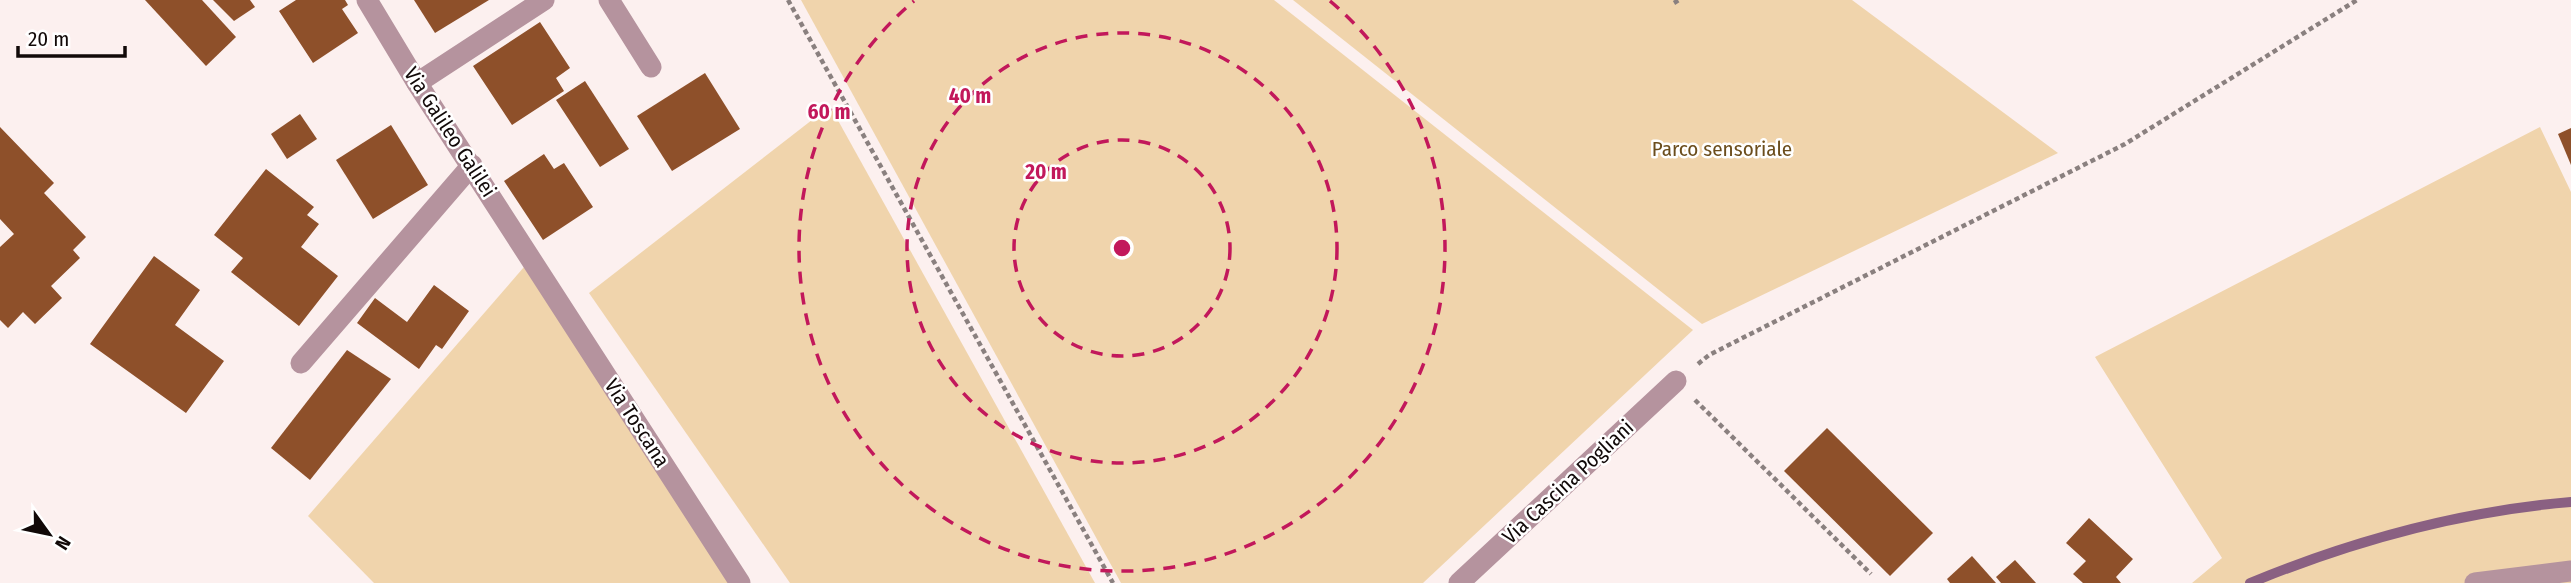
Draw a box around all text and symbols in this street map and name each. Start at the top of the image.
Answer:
scale bar [18,14,124,58]
text: 20 m [28,26,69,52]
street label: Via Galileo Galilei [398,62,502,202]
text: 40 m [949,83,991,109]
text: 60 m [808,99,850,125]
park label: Parco sensoriale [1652,136,1792,162]
text: 20 m [1024,159,1067,185]
centre of rings [1110,236,1134,260]
street label: Via Toscana [599,374,675,472]
street label: Via Cascina Pogliani [1497,414,1639,550]
north arrow [14,499,84,569]
text: N [50,532,76,554]

